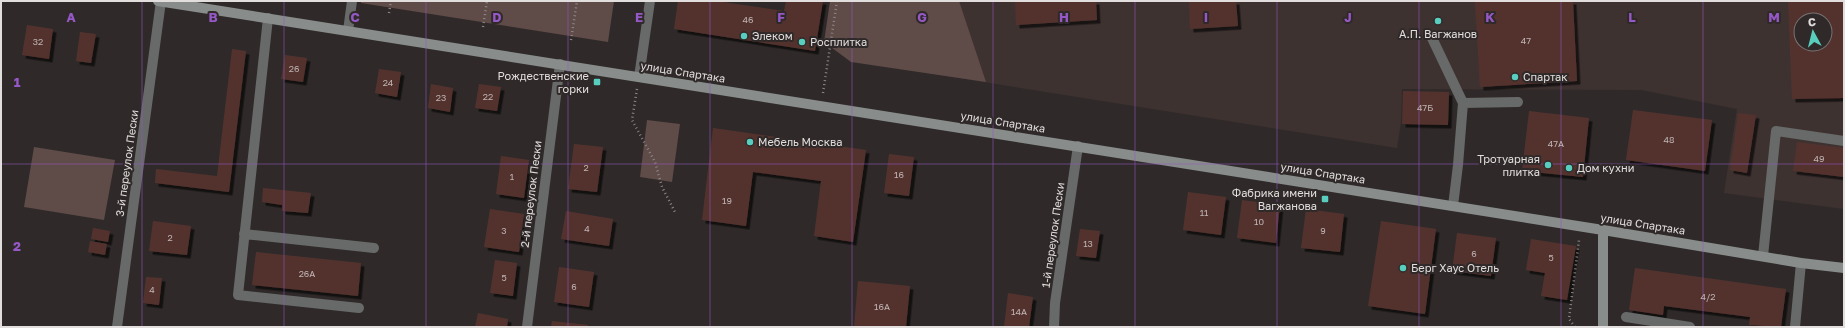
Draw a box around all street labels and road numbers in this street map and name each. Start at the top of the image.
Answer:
street label: улица Спартака [640,58,726,85]
street label: улица Спартака [960,108,1046,135]
street label: 3-й переулок Пески [113,109,140,217]
street label: 2-й переулок Пески [517,140,544,248]
street label: улица Спартака [1280,159,1366,186]
street label: 1-й переулок Пески [1039,181,1066,289]
street label: улица Спартака [1600,210,1686,237]

